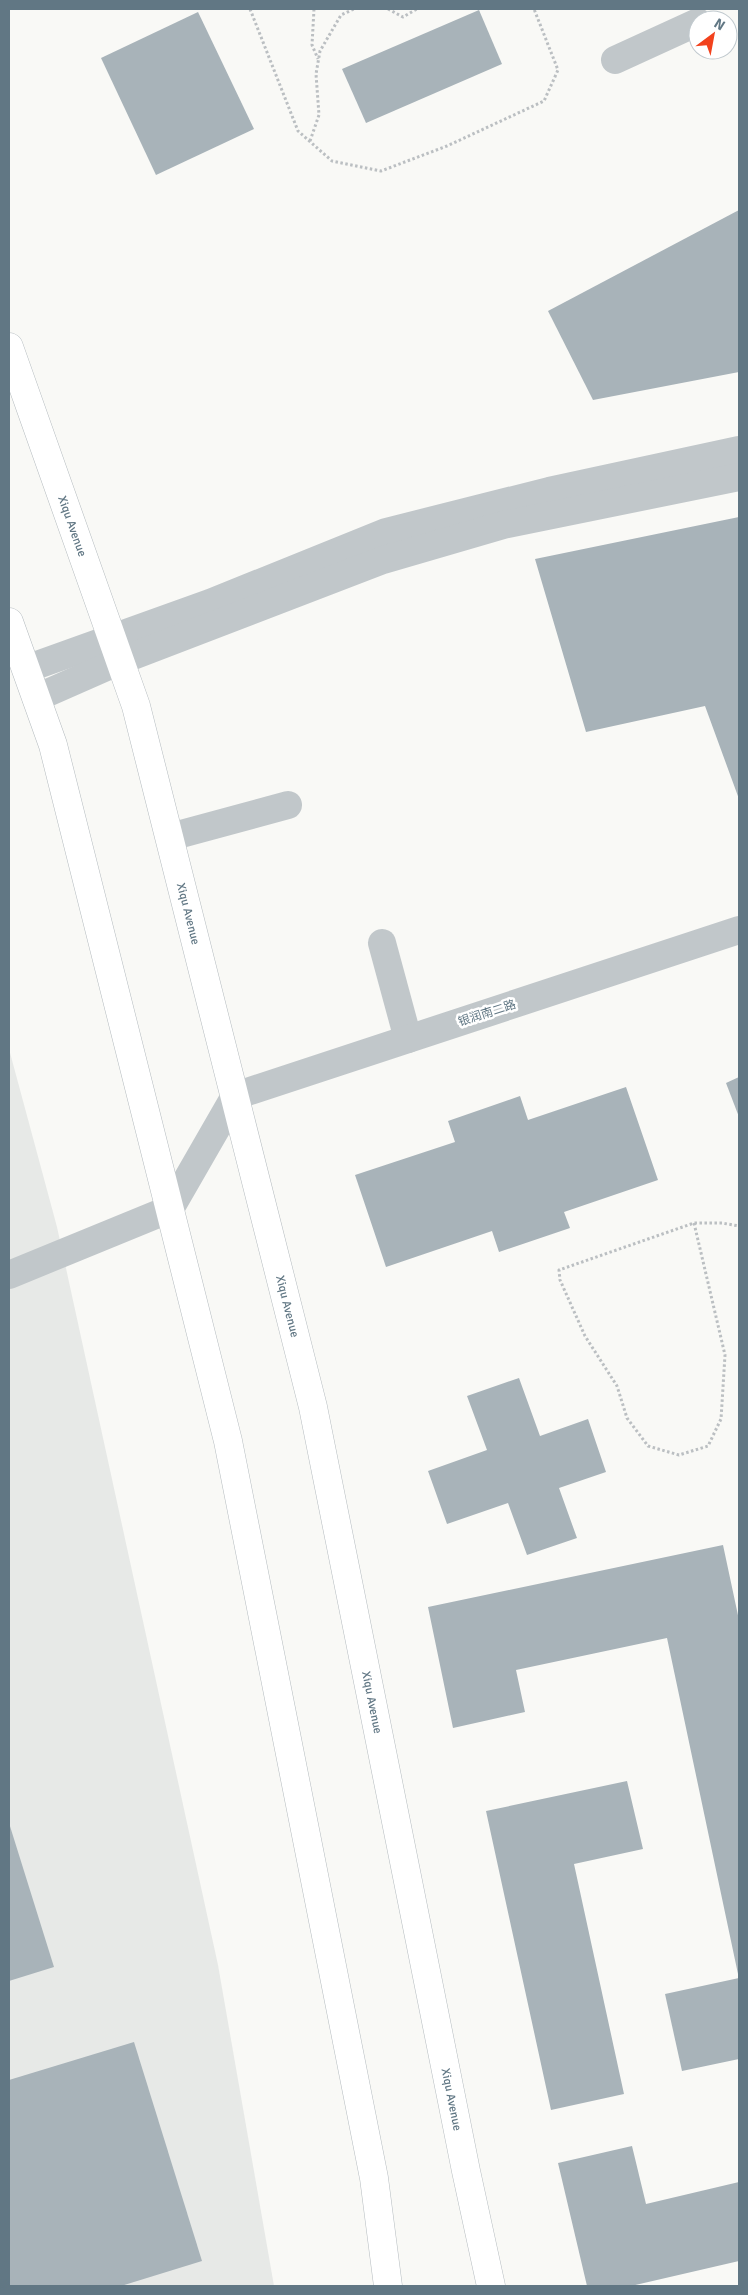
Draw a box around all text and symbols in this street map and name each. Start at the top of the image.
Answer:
north arrow [688,10,738,60]
text: N [711,15,728,34]
street label: Xiqu Avenue [54,494,90,559]
street label: Xiqu Avenue [173,881,203,946]
street label: 银润南二路 [456,997,518,1030]
street label: Xiqu Avenue [272,1274,302,1339]
street label: Xiqu Avenue [358,1670,385,1735]
street label: Xiqu Avenue [438,2067,465,2132]

